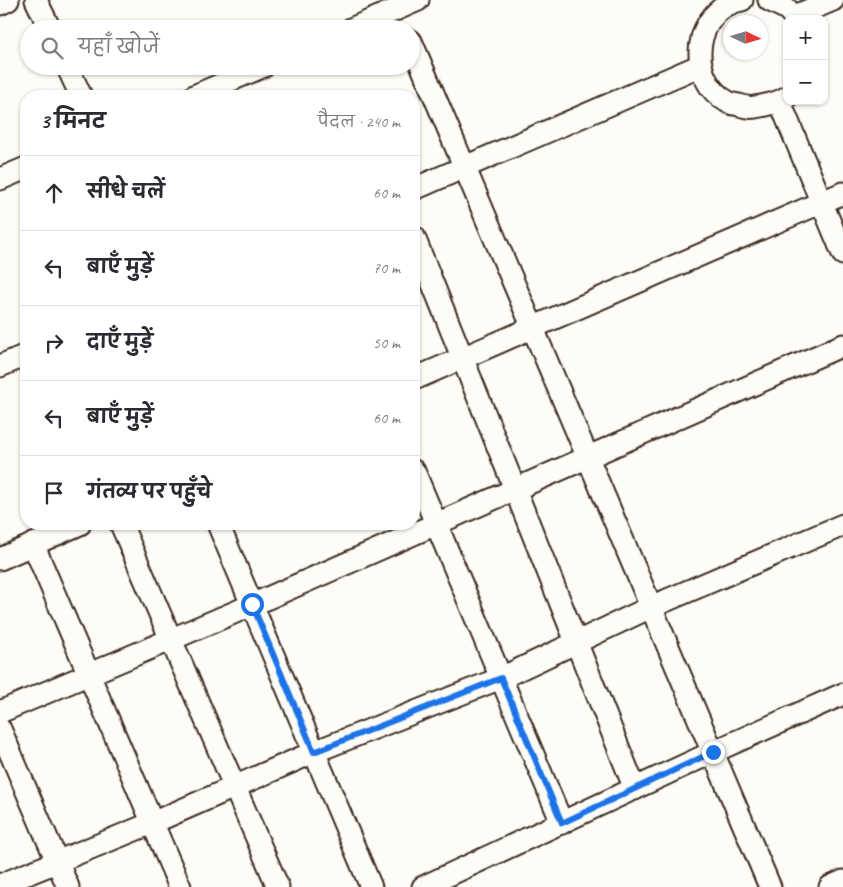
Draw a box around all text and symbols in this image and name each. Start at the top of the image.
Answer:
north arrow [723,15,768,60]
map controls [783,15,828,105]
button: + [783,15,828,60]
search box [20,20,420,75]
icon: search [38,34,66,62]
text: यहाँ खोजें [78,35,159,59]
button: − [783,60,828,105]
text: 3 मिनट [40,108,106,134]
text: पैदल · 240 m [318,112,400,132]
icon: ahead [40,179,68,207]
text: सीधे चलें [87,180,165,204]
text: 60 m [373,183,400,203]
icon: left [40,254,68,282]
text: बाएँ मुड़ें [87,255,153,279]
text: 70 m [373,258,400,278]
icon: right [40,329,68,357]
text: दाएँ मुड़ें [87,330,153,354]
text: 50 m [373,333,400,353]
icon: left [40,404,68,432]
text: बाएँ मुड़ें [87,405,153,429]
text: 60 m [373,408,400,428]
icon: arrive [40,479,68,507]
text: गंतव्य पर पहुँचे [87,480,212,504]
route start [241,593,264,616]
route end [702,741,725,764]

